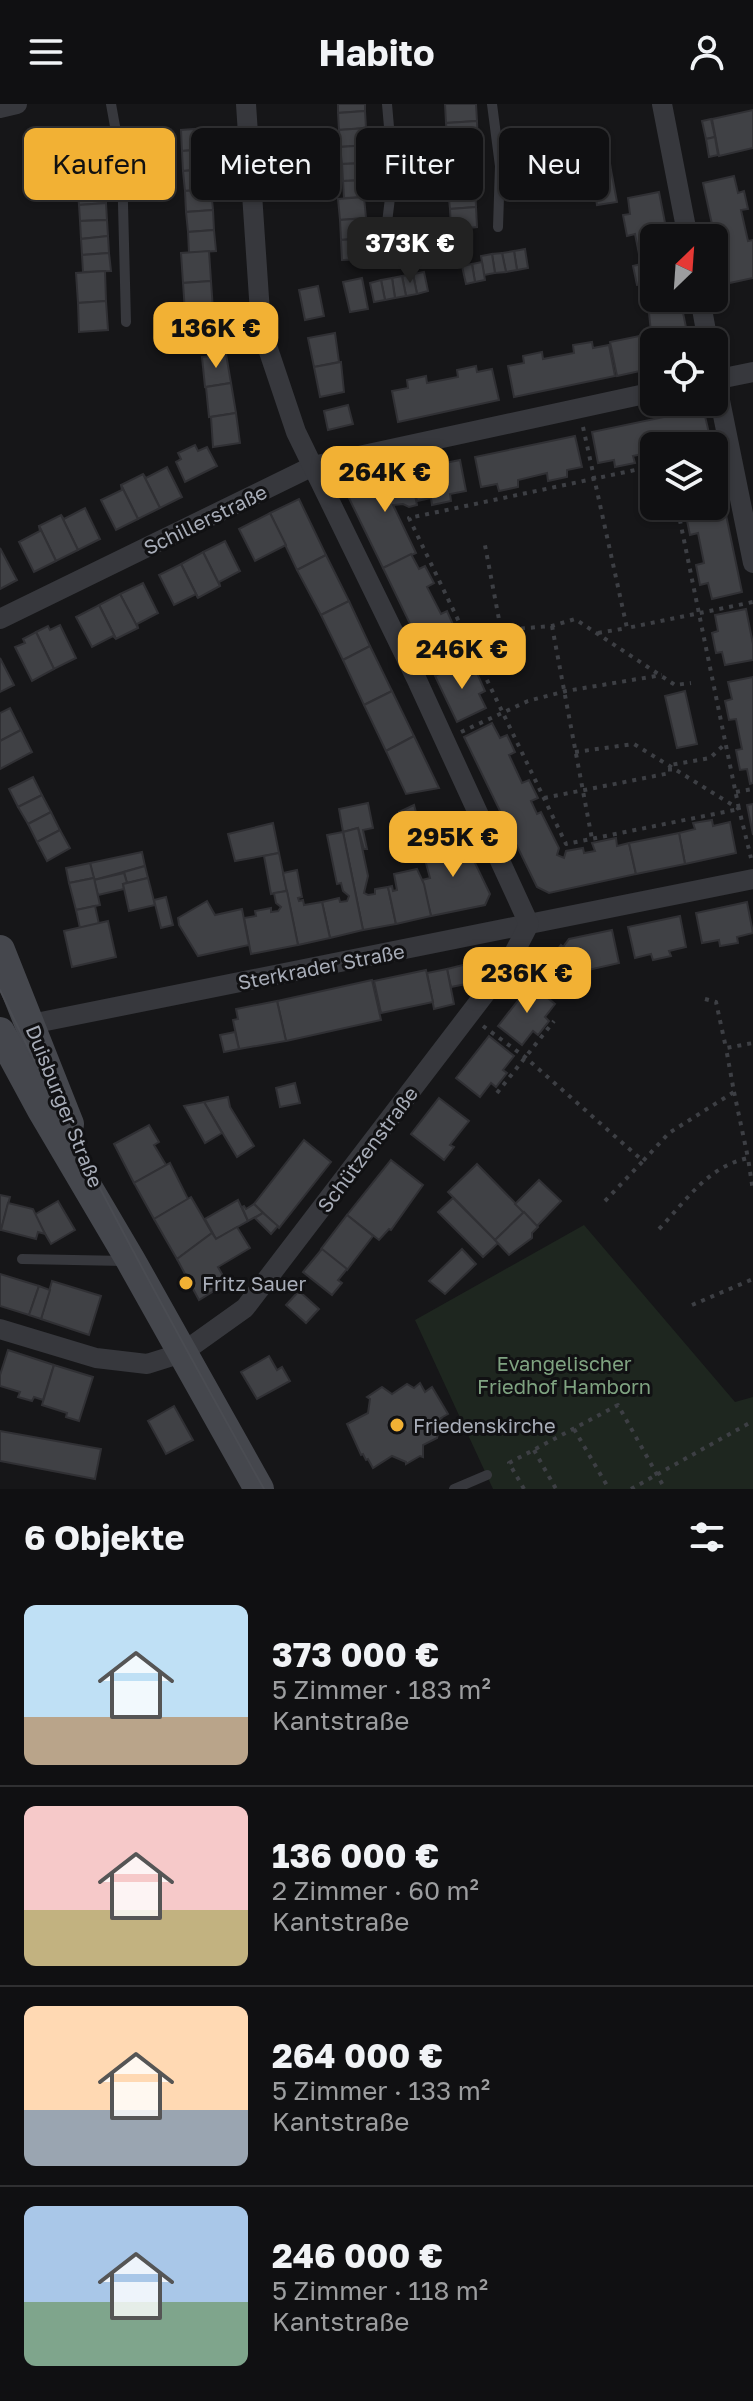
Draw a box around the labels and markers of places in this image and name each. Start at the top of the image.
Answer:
pin: 373K € [345,217,475,285]
pin: 136K € [151,302,281,370]
pin: 264K € [320,446,450,514]
pin: 246K € [397,623,527,691]
pin: 295K € [388,811,518,879]
pin: 236K € [462,947,592,1015]
place label: Fritz Sauer [202,1271,306,1295]
marker: Fritz Sauer [177,1274,195,1292]
place label: Friedenskirche [413,1413,556,1437]
marker: Friedenskirche [388,1416,406,1434]

